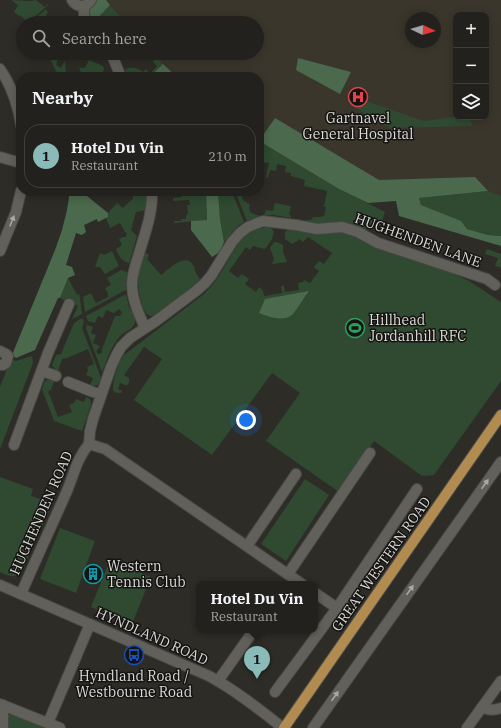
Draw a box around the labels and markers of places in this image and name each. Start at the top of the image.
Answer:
hospital icon: Gartnavel General Hospital [347,86,369,108]
place label: Gartnavel General Hospital [303,109,413,143]
place label: Hillhead Jordanhill RFC [369,311,466,345]
sports icon: Hillhead Jordanhill RFC [344,317,366,339]
place label: Western Tennis Club [107,557,186,591]
building icon: Western Tennis Club [82,563,104,585]
bus stop icon: Hyndland Road / Westbourne Road [123,644,145,666]
pin: 1 [244,646,270,679]
place label: Hyndland Road / Westbourne Road [76,667,193,701]

